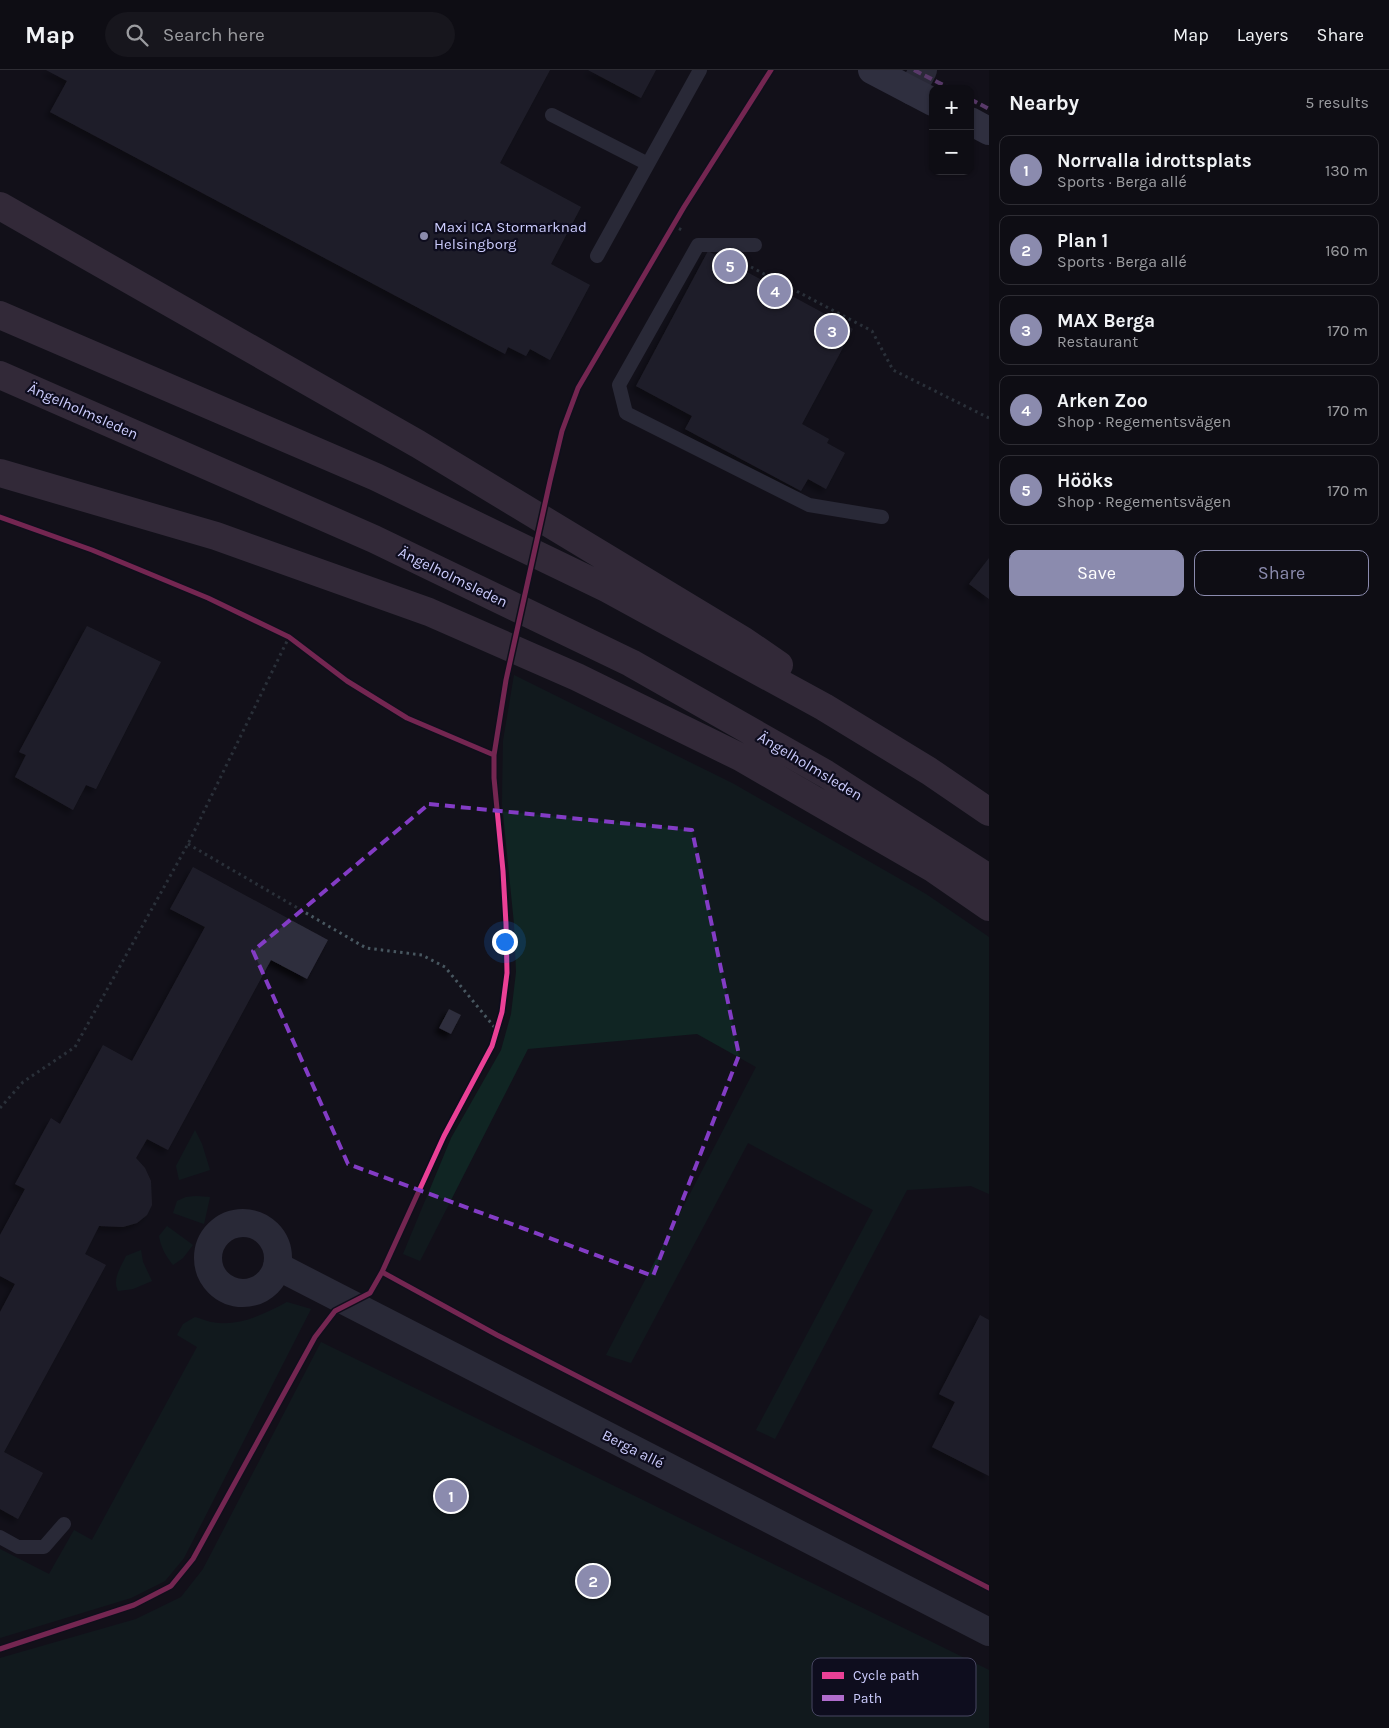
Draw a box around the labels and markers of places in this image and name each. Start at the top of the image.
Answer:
place label: Maxi ICA Stormarknad Helsingborg [434,218,587,253]
marker: Maxi ICA Stormarknad Helsingborg [418,230,430,242]
pin: 5 [714,247,746,285]
pin: 4 [759,272,791,310]
pin: 3 [816,312,848,350]
pin: 1 [435,1477,467,1515]
pin: 2 [577,1562,609,1600]

